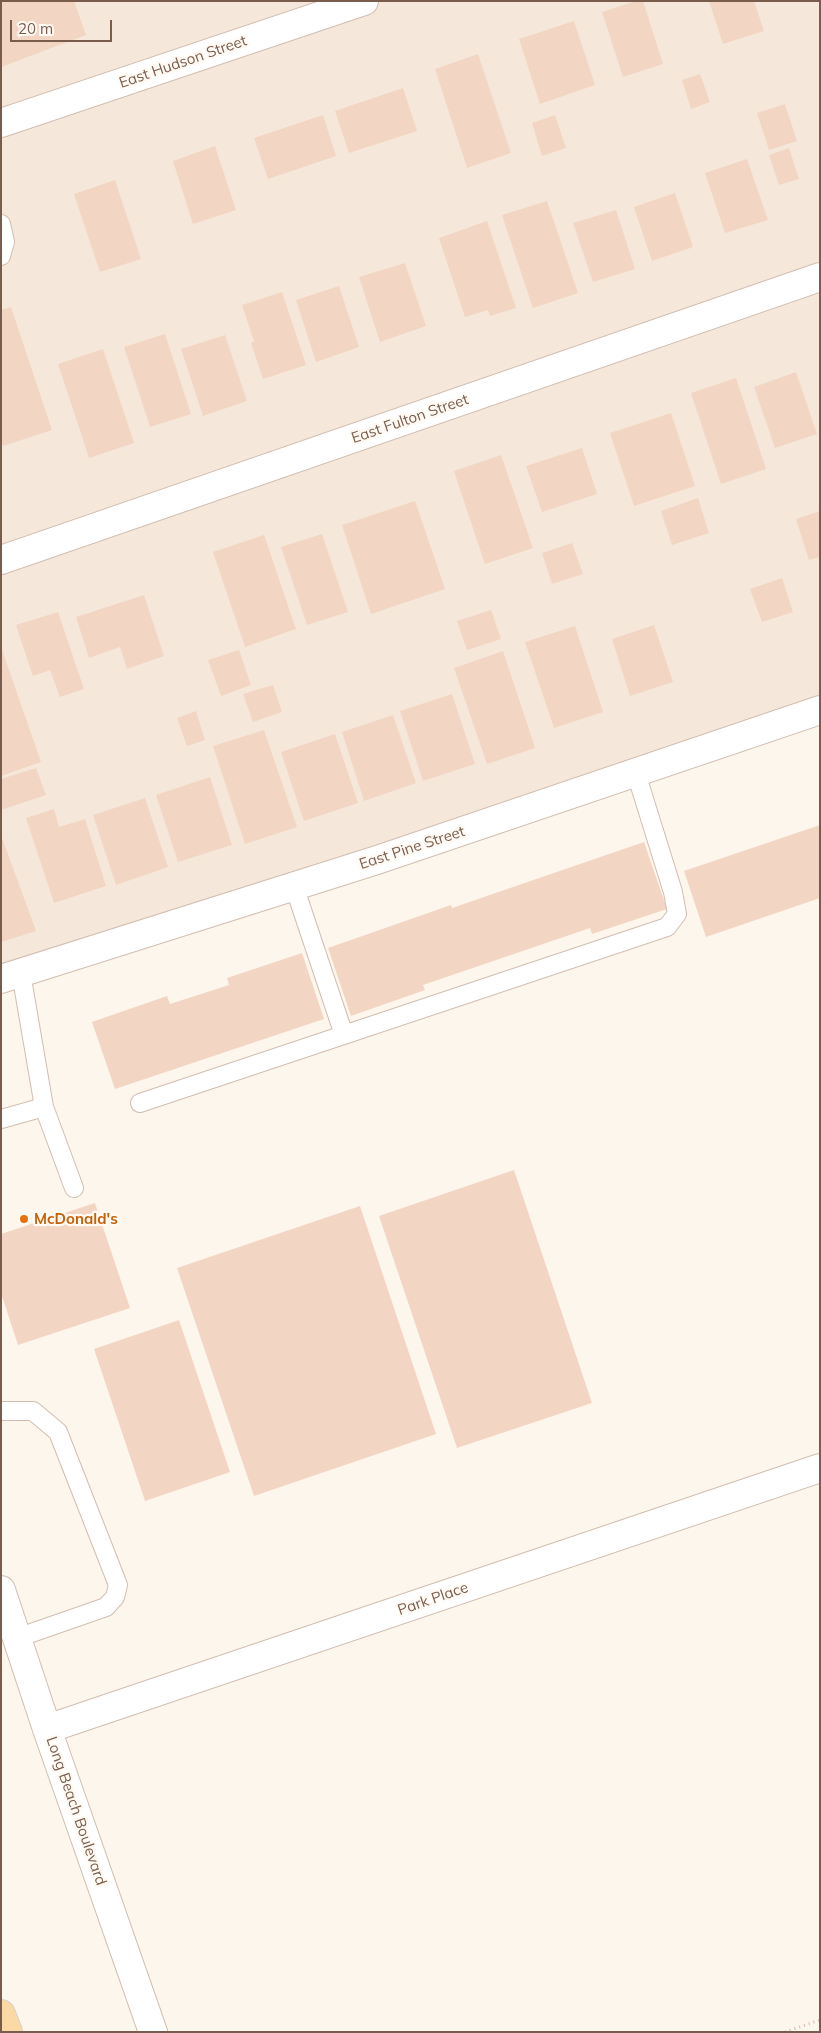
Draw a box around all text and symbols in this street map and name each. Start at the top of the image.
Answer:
scale bar [12,10,115,42]
text: 20 m [18,19,53,38]
street label: East Hudson Street [117,32,249,92]
street label: East Fulton Street [349,391,471,447]
street label: East Pine Street [357,822,467,874]
place label: McDonald's [34,1210,118,1228]
marker: McDonald's [18,1213,30,1225]
street label: Park Place [395,1579,471,1619]
street label: Long Beach Boulevard [42,1734,110,1888]

